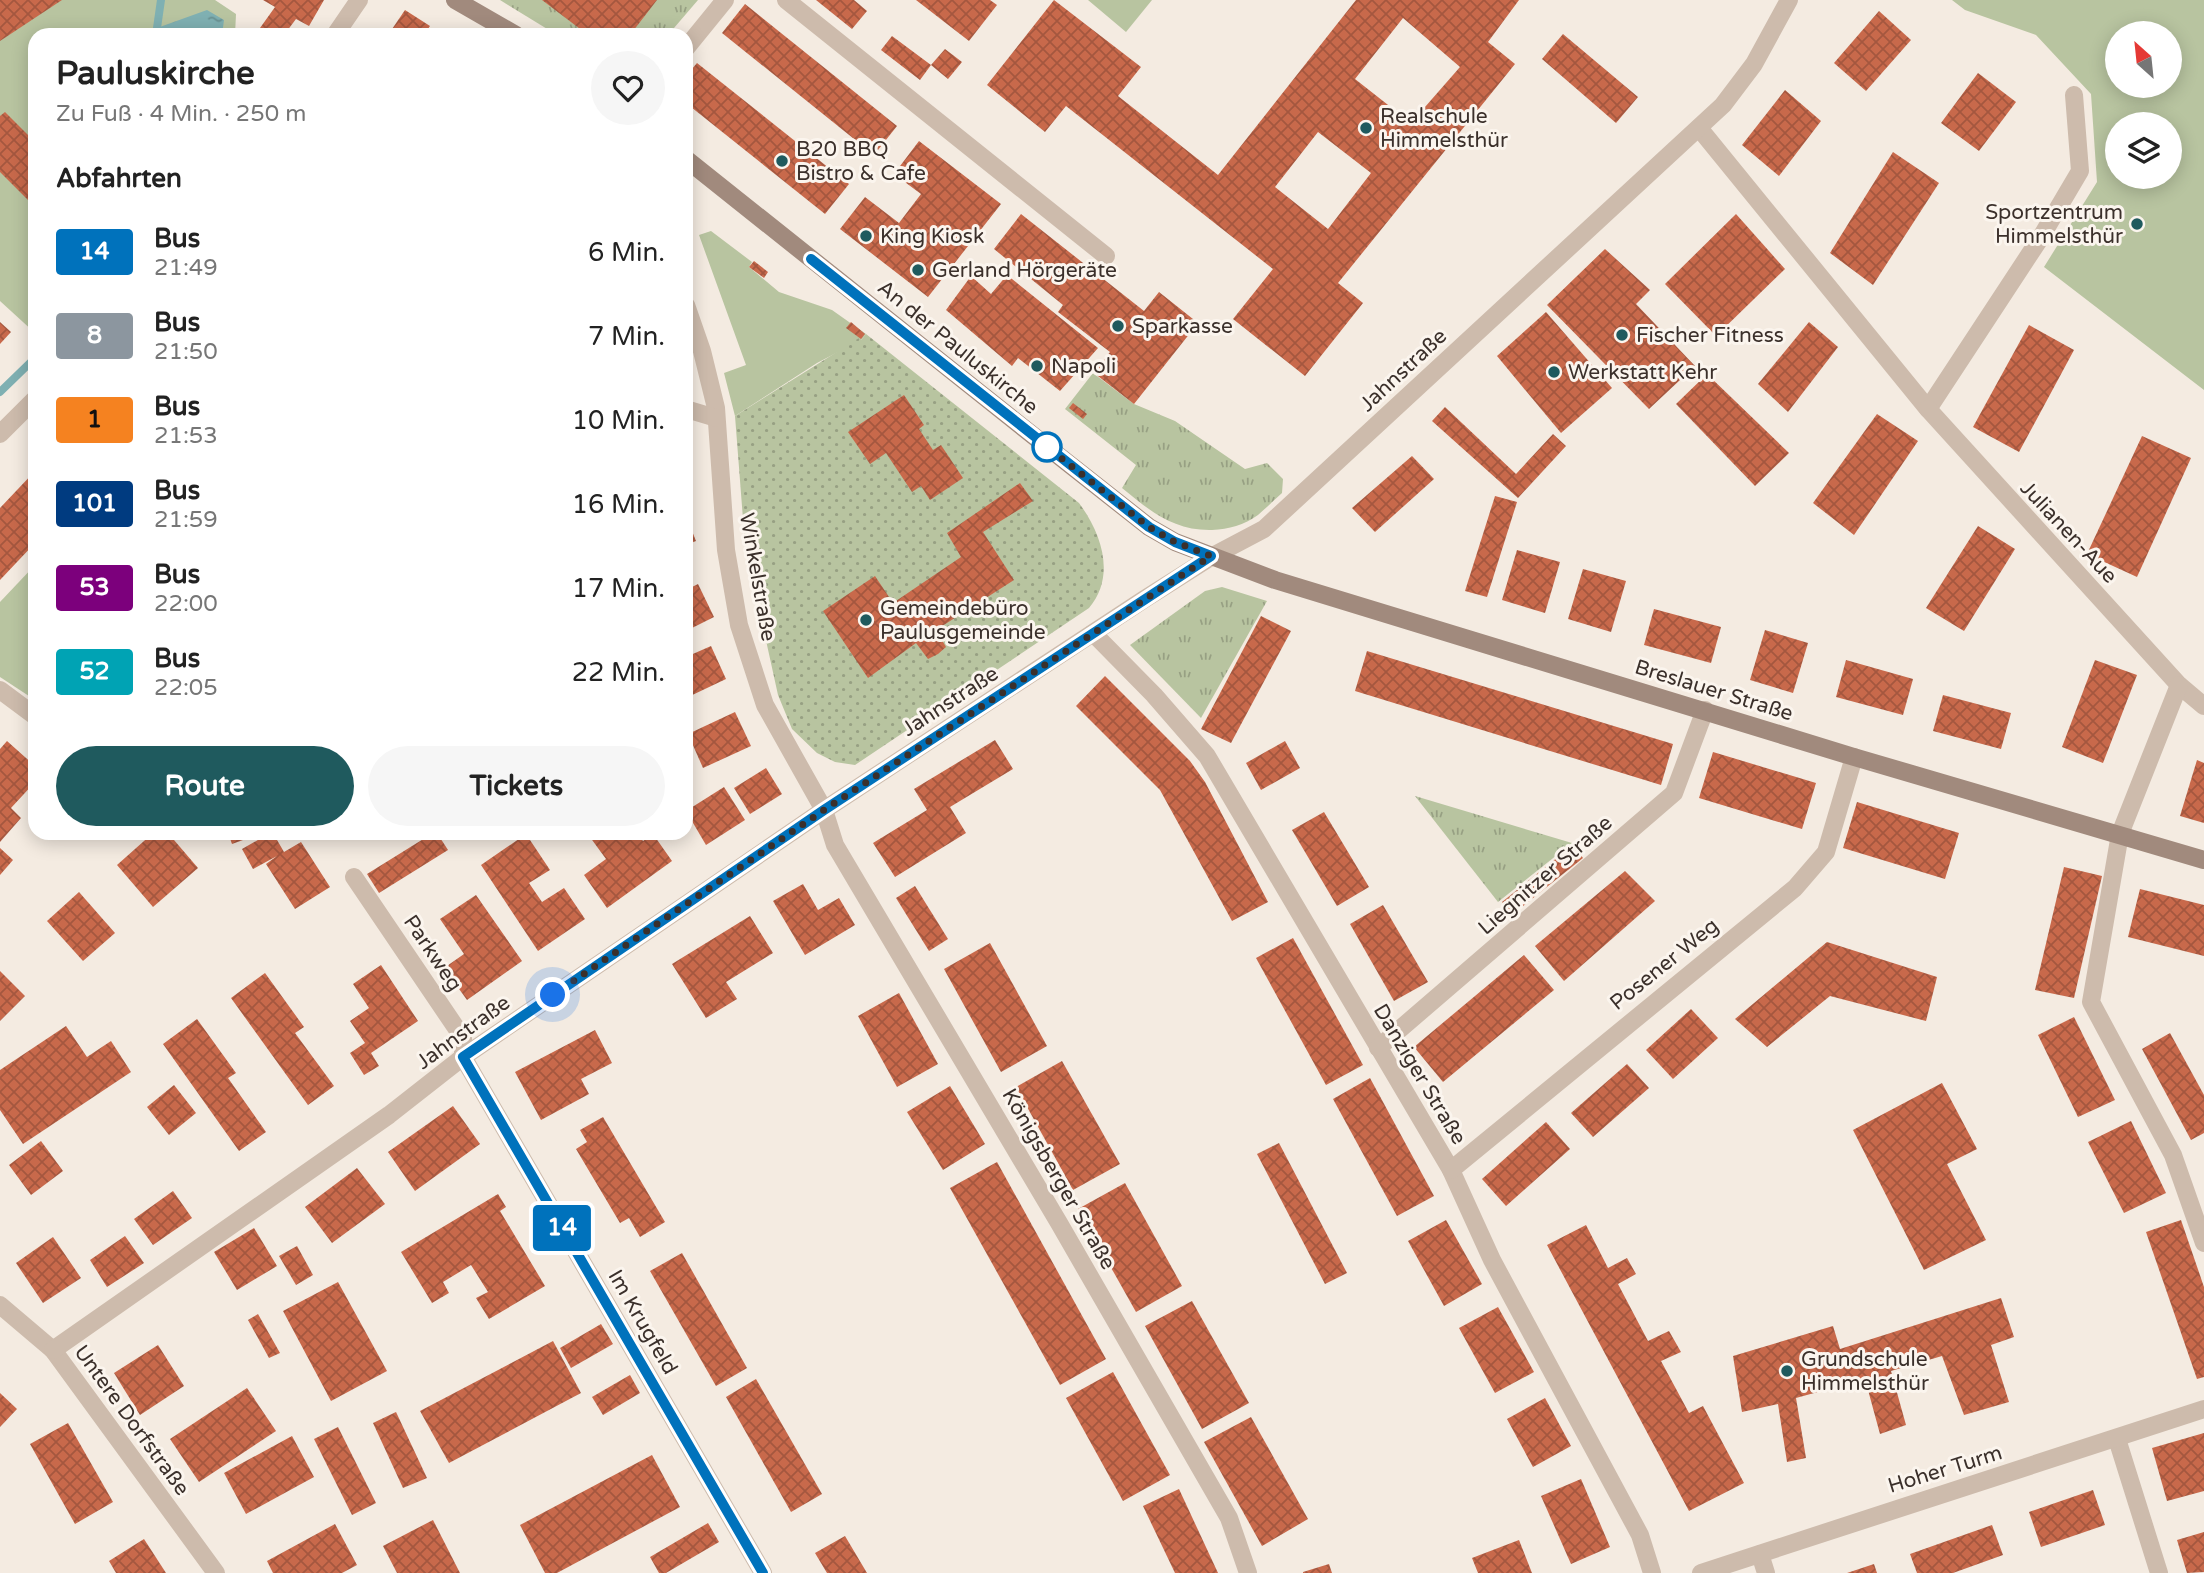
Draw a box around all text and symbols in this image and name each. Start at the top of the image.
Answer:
north arrow [2105,21,2182,98]
map controls [2105,21,2182,189]
button: heart [591,51,665,125]
text: Pauluskirche [56,54,255,93]
text: Zu Fuß · 4 Min. · 250 m [56,100,306,128]
place label: Realschule Himmelsthür [1380,104,1508,153]
button: layers [2105,112,2182,189]
marker: Realschule Himmelsthür [1358,120,1374,136]
place label: B20 BBQ Bistro & Cafe [796,137,926,186]
marker: B20 BBQ Bistro & Cafe [774,153,790,169]
text: Abfahrten [56,163,182,194]
place label: Sportzentrum Himmelsthür [1985,200,2123,249]
marker: Sportzentrum Himmelsthür [2129,216,2145,232]
text: Bus [154,223,200,254]
place label: King Kiosk [880,224,984,249]
marker: King Kiosk [858,228,874,244]
text: 14 [79,237,110,266]
text: 6 Min. [588,237,665,268]
text: 21:49 [154,254,218,282]
place label: Gerland Hörgeräte [932,258,1117,283]
marker: Gerland Hörgeräte [910,262,926,278]
street label: An der Pauluskirche [873,275,1043,420]
text: Bus [154,307,200,338]
place label: Sparkasse [1132,314,1233,339]
marker: Sparkasse [1110,318,1126,334]
text: 8 [87,321,102,350]
text: 7 Min. [588,321,665,352]
place label: Fischer Fitness [1636,323,1784,348]
street label: Jahnstraße [1355,324,1452,417]
marker: Fischer Fitness [1614,327,1630,343]
text: 21:50 [154,338,218,366]
place label: Napoli [1051,354,1116,379]
marker: Napoli [1029,358,1045,374]
place label: Werkstatt Kehr [1568,360,1717,385]
marker: Werkstatt Kehr [1546,364,1562,380]
text: Bus [154,391,200,422]
text: 1 [87,405,102,434]
text: 10 Min. [572,405,665,436]
text: 21:53 [154,422,218,450]
unlabelled marker [1032,432,1062,462]
text: Bus [154,475,200,506]
street label: Julianen-Aue [2015,476,2122,589]
text: 101 [72,489,117,518]
text: 16 Min. [572,489,665,520]
text: 21:59 [154,506,218,534]
street label: Winkelstraße [734,511,781,643]
text: Bus [154,559,200,590]
text: 53 [79,573,110,602]
text: 17 Min. [572,573,665,604]
text: 22:00 [154,590,218,618]
place label: Gemeindebüro Paulusgemeinde [880,596,1046,645]
marker: Gemeindebüro Paulusgemeinde [858,612,874,628]
text: Bus [154,643,200,674]
street label: Breslauer Straße [1632,655,1796,726]
text: 52 [79,657,110,686]
text: 22 Min. [572,657,665,688]
street label: Jahnstraße [897,661,1003,742]
text: 22:05 [154,674,218,702]
button: Route [56,746,354,826]
button: Tickets [368,746,665,826]
street label: Liegnitzer Straße [1473,810,1618,940]
street label: Parkweg [398,910,467,996]
street label: Posener Weg [1605,913,1724,1016]
your location [535,977,570,1012]
street label: Jahnstraße [412,990,515,1075]
street label: Danziger Straße [1368,999,1471,1149]
street label: Königsberger Straße [997,1084,1121,1274]
line badge: 14 [530,1205,594,1251]
text: 14 [547,1213,577,1242]
street label: Im Krugfeld [603,1266,683,1379]
street label: Untere Dorfstraße [69,1340,195,1500]
place label: Grundschule Himmelsthür [1801,1347,1929,1396]
marker: Grundschule Himmelsthür [1779,1363,1795,1379]
street label: Hoher Turm [1885,1440,2005,1499]

